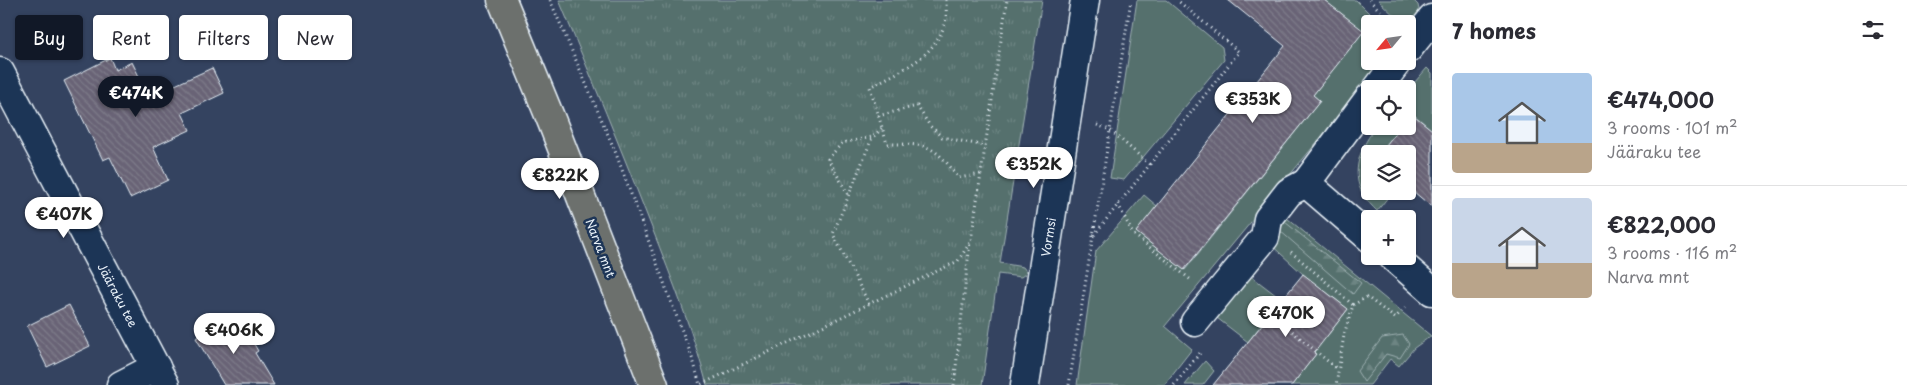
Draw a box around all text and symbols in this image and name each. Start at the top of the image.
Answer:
text: 7 homes [1452,14,1536,46]
chip: Buy [15,15,83,60]
chip: Rent [93,15,169,60]
chip: Filters [179,15,268,60]
chip: New [278,15,352,60]
north arrow [1361,15,1416,70]
map controls [1361,15,1416,265]
icon: filters [1859,16,1887,44]
pin: €474K [101,76,171,118]
text: €474K [109,80,163,104]
button: locate [1361,80,1416,135]
pin: €353K [1218,82,1288,124]
text: €474,000 [1607,83,1714,115]
text: €353K [1226,86,1280,110]
icon: home [1492,93,1552,153]
text: 3 rooms · 101 m² [1607,115,1738,139]
text: Jääraku tee [1607,139,1701,163]
button: layers [1361,145,1416,200]
pin: €352K [999,146,1069,189]
text: €352K [1006,151,1062,175]
pin: €822K [525,158,595,200]
text: €822K [532,162,588,186]
pin: €407K [29,196,99,239]
text: €407K [36,201,92,225]
text: €822,000 [1607,208,1716,240]
button: + [1361,210,1416,265]
street label: Narva mnt [582,216,620,280]
street label: Vormsi [1036,216,1060,258]
icon: home [1492,218,1552,278]
text: 3 rooms · 116 m² [1607,240,1737,264]
street label: Jääraku tee [93,260,143,331]
text: Narva mnt [1607,264,1689,288]
pin: €470K [1251,296,1321,338]
text: €470K [1258,300,1314,324]
pin: €406K [199,312,269,355]
text: €406K [205,317,263,341]

